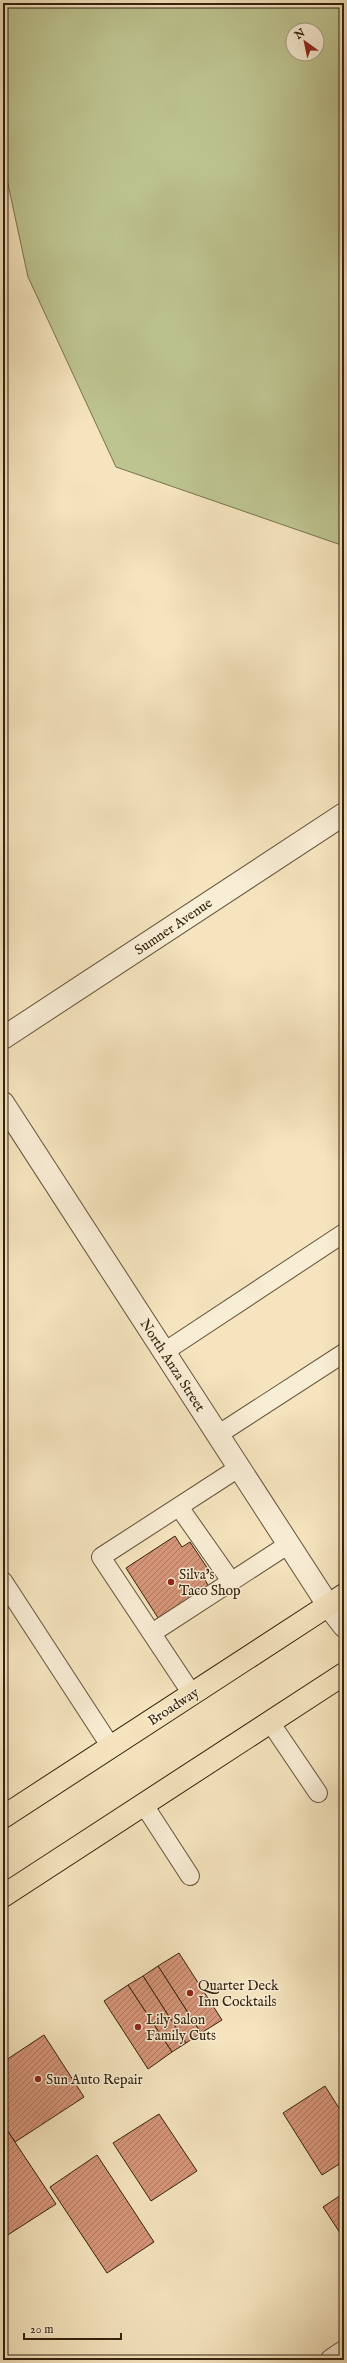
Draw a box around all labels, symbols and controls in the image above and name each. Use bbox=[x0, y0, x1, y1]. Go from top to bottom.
north arrow bbox=[285, 22, 325, 62]
text: N bbox=[291, 26, 308, 43]
street label: Sumner Avenue bbox=[131, 894, 216, 959]
street label: North Anza Street bbox=[135, 1316, 209, 1415]
place label: Silva's Taco Shop bbox=[179, 1566, 241, 1600]
marker: Silva's Taco Shop bbox=[166, 1577, 176, 1587]
street label: Broadway bbox=[145, 1684, 203, 1730]
place label: Quarter Deck Inn Cocktails bbox=[198, 1977, 279, 2011]
marker: Quarter Deck Inn Cocktails bbox=[185, 1988, 195, 1998]
place label: Lily Salon Family Cuts bbox=[146, 2011, 216, 2045]
marker: Lily Salon Family Cuts bbox=[133, 2022, 143, 2032]
place label: Sun Auto Repair bbox=[46, 2071, 143, 2089]
marker: Sun Auto Repair bbox=[33, 2074, 43, 2084]
scale bar bbox=[24, 2315, 121, 2341]
text: 20 m bbox=[30, 2322, 53, 2337]

